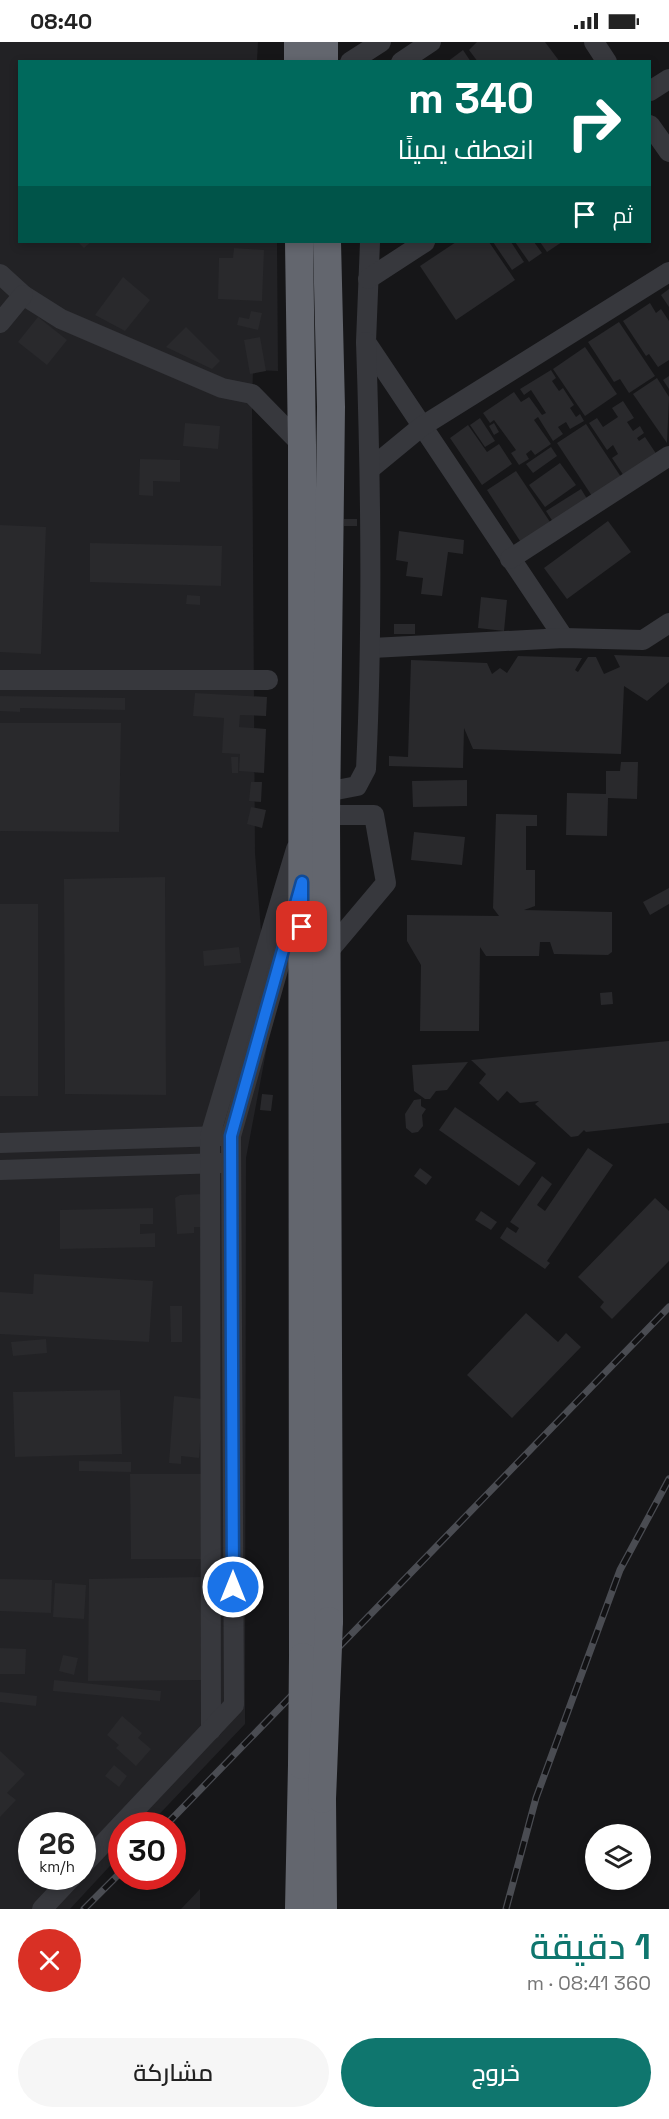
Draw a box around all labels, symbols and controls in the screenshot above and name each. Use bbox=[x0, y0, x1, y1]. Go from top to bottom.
text: 08:40 bbox=[30, 7, 92, 35]
text: 340 m bbox=[408, 72, 534, 125]
icon: right bbox=[555, 84, 633, 162]
text: انعطف يمينًا bbox=[397, 132, 534, 167]
icon: arrive bbox=[568, 198, 601, 231]
text: ثم bbox=[613, 201, 633, 229]
pin bbox=[276, 901, 327, 952]
icon: arrive bbox=[285, 910, 318, 943]
position arrow bbox=[201, 1555, 265, 1619]
speed limit sign: 30 bbox=[108, 1812, 186, 1890]
text: 26 bbox=[39, 1824, 75, 1863]
map controls bbox=[585, 1824, 651, 1890]
button: layers bbox=[585, 1824, 651, 1890]
text: km/h bbox=[39, 1857, 75, 1876]
text: 1 دقيقة bbox=[530, 1924, 651, 1970]
button: close bbox=[18, 1929, 81, 1992]
text: 360 m · 08:41 bbox=[527, 1970, 651, 1996]
button: مشاركة bbox=[18, 2038, 329, 2107]
button: خروج bbox=[341, 2038, 651, 2107]

